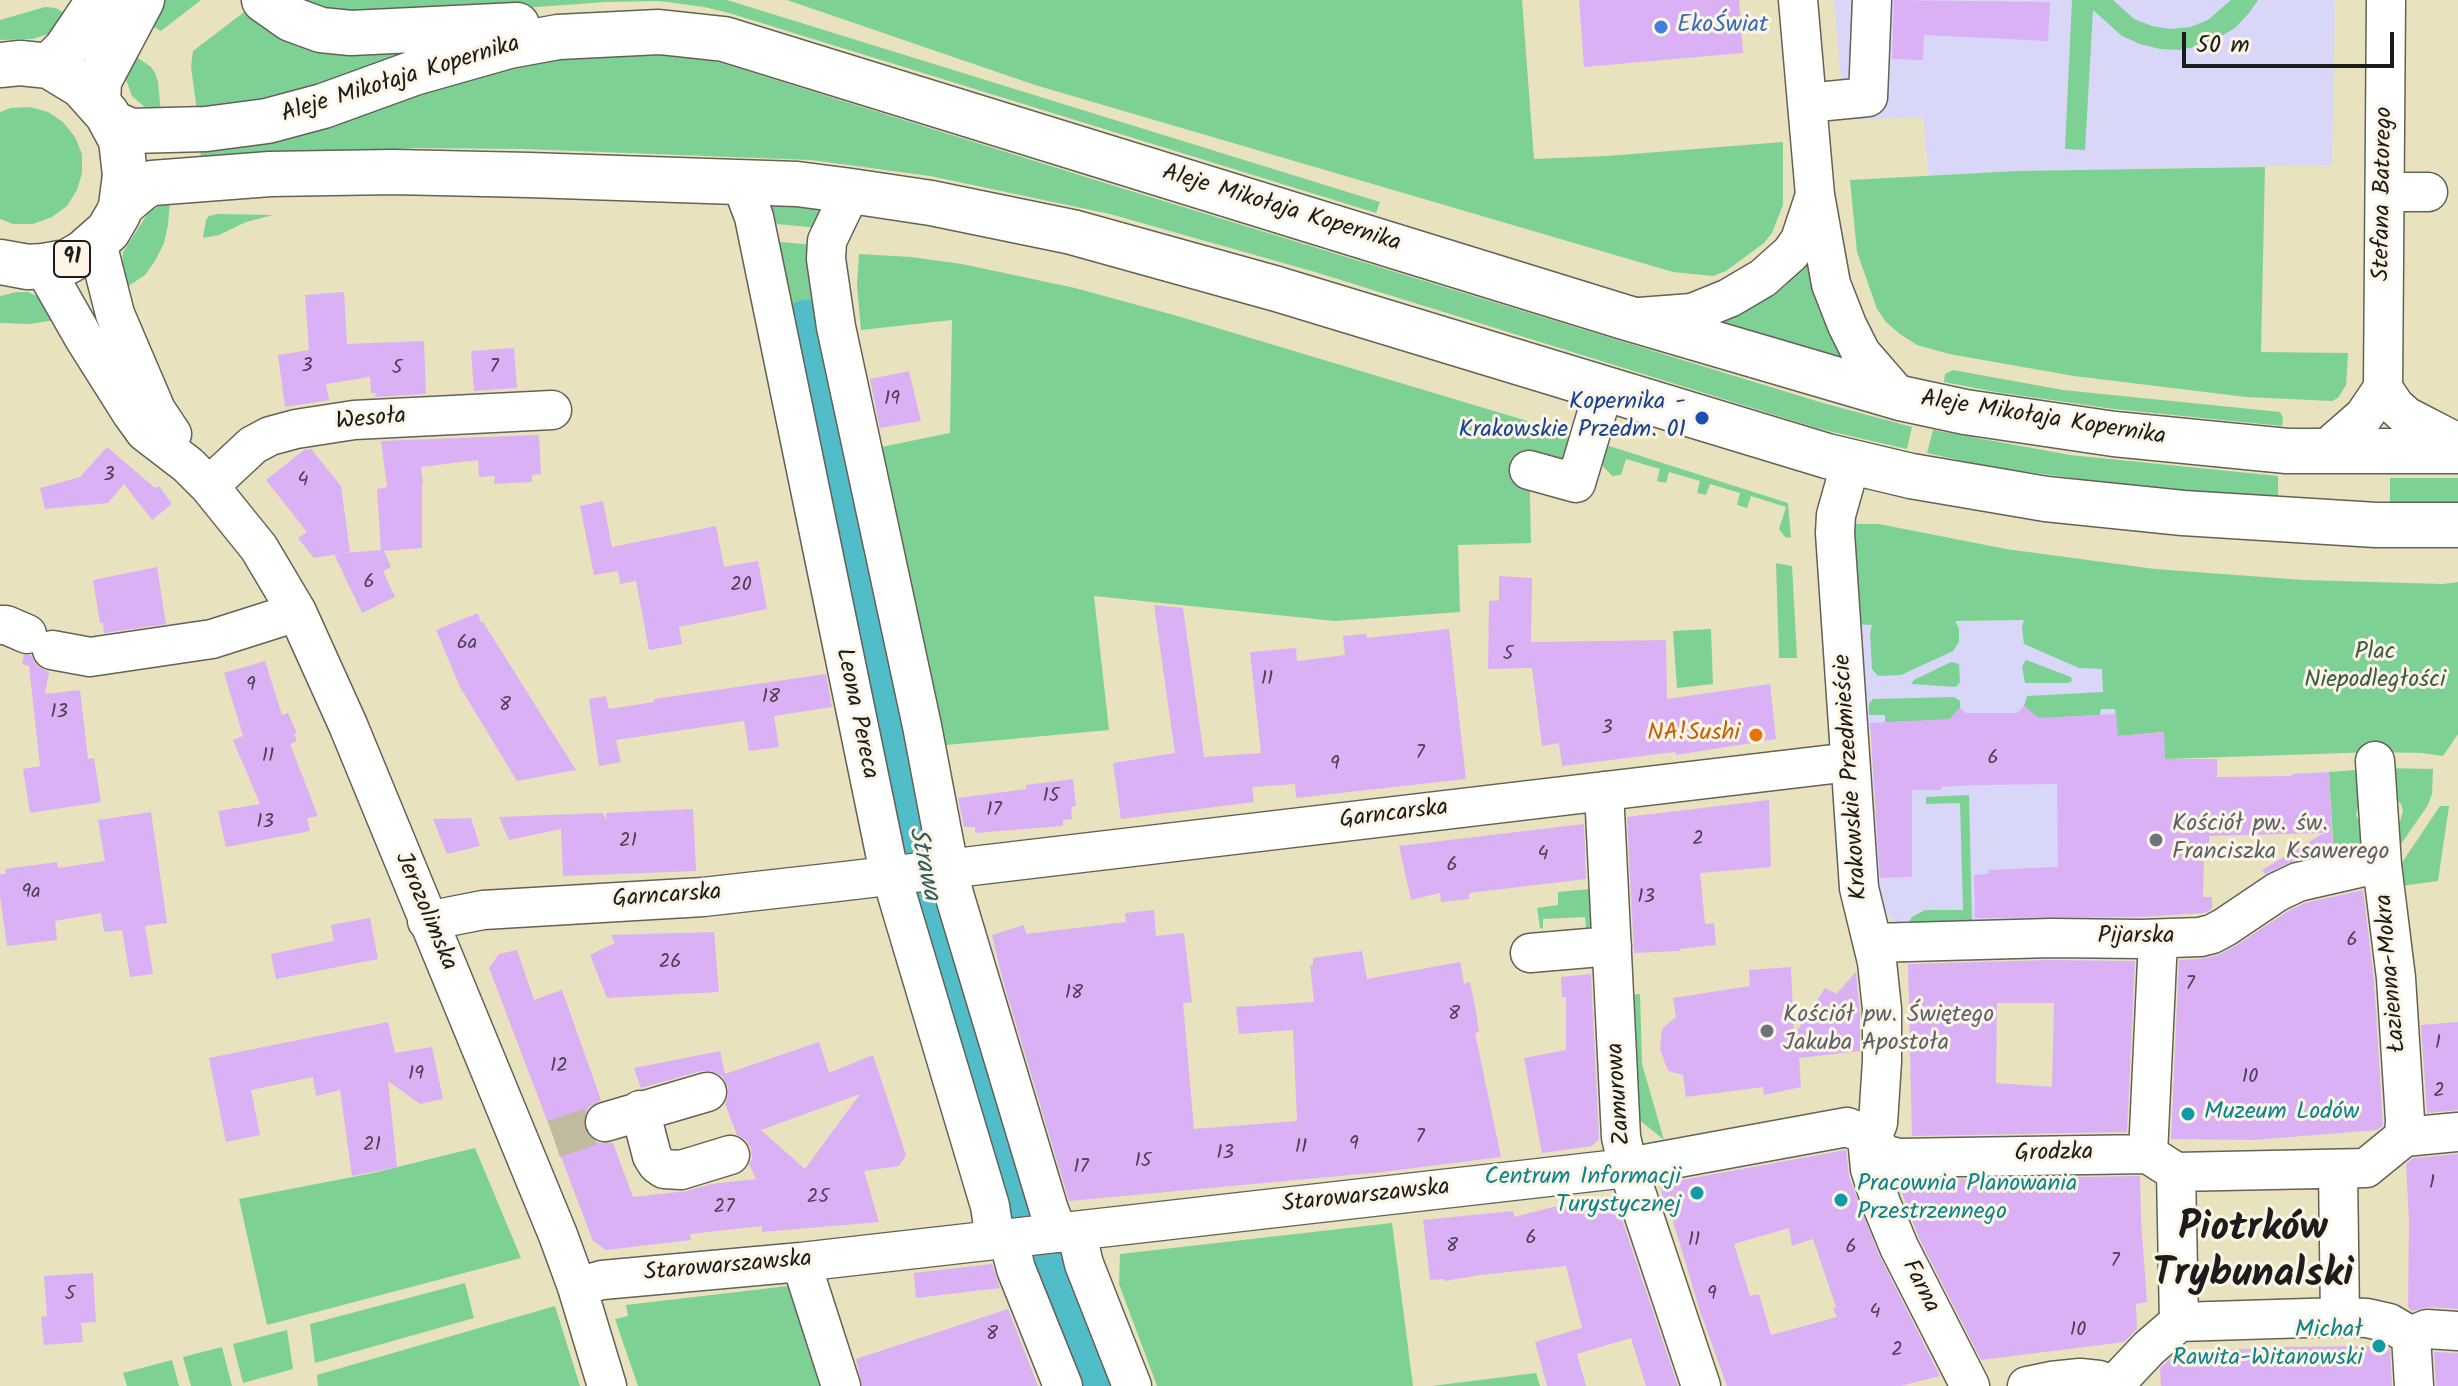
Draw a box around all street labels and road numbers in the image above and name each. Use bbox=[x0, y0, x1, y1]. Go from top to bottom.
street label: Aleje Mikołaja Kopernika bbox=[278, 31, 524, 131]
street label: Stefana Batorego bbox=[2369, 107, 2401, 281]
street label: Aleje Mikołaja Kopernika bbox=[1158, 160, 1404, 260]
road number: 91 bbox=[54, 241, 90, 277]
street label: Aleje Mikołaja Kopernika bbox=[1918, 386, 2168, 454]
street label: Wesoła bbox=[335, 404, 407, 438]
street label: Leona Pereca bbox=[827, 646, 883, 782]
street label: Krakowskie Przedmieście bbox=[1830, 653, 1876, 901]
street label: Garncarska bbox=[1338, 795, 1450, 837]
street label: Jerozolimska bbox=[386, 849, 462, 975]
street label: Garncarska bbox=[611, 880, 723, 916]
street label: Łazienna-Mokra bbox=[2372, 893, 2414, 1053]
street label: Pijarska bbox=[2098, 924, 2174, 952]
street label: Zamurowa bbox=[1603, 1042, 1639, 1146]
street label: Grodzka bbox=[2014, 1140, 2094, 1170]
street label: Starowarszawska bbox=[1281, 1175, 1451, 1221]
street label: Starowarszawska bbox=[643, 1246, 813, 1290]
street label: Farna bbox=[1894, 1256, 1944, 1318]

